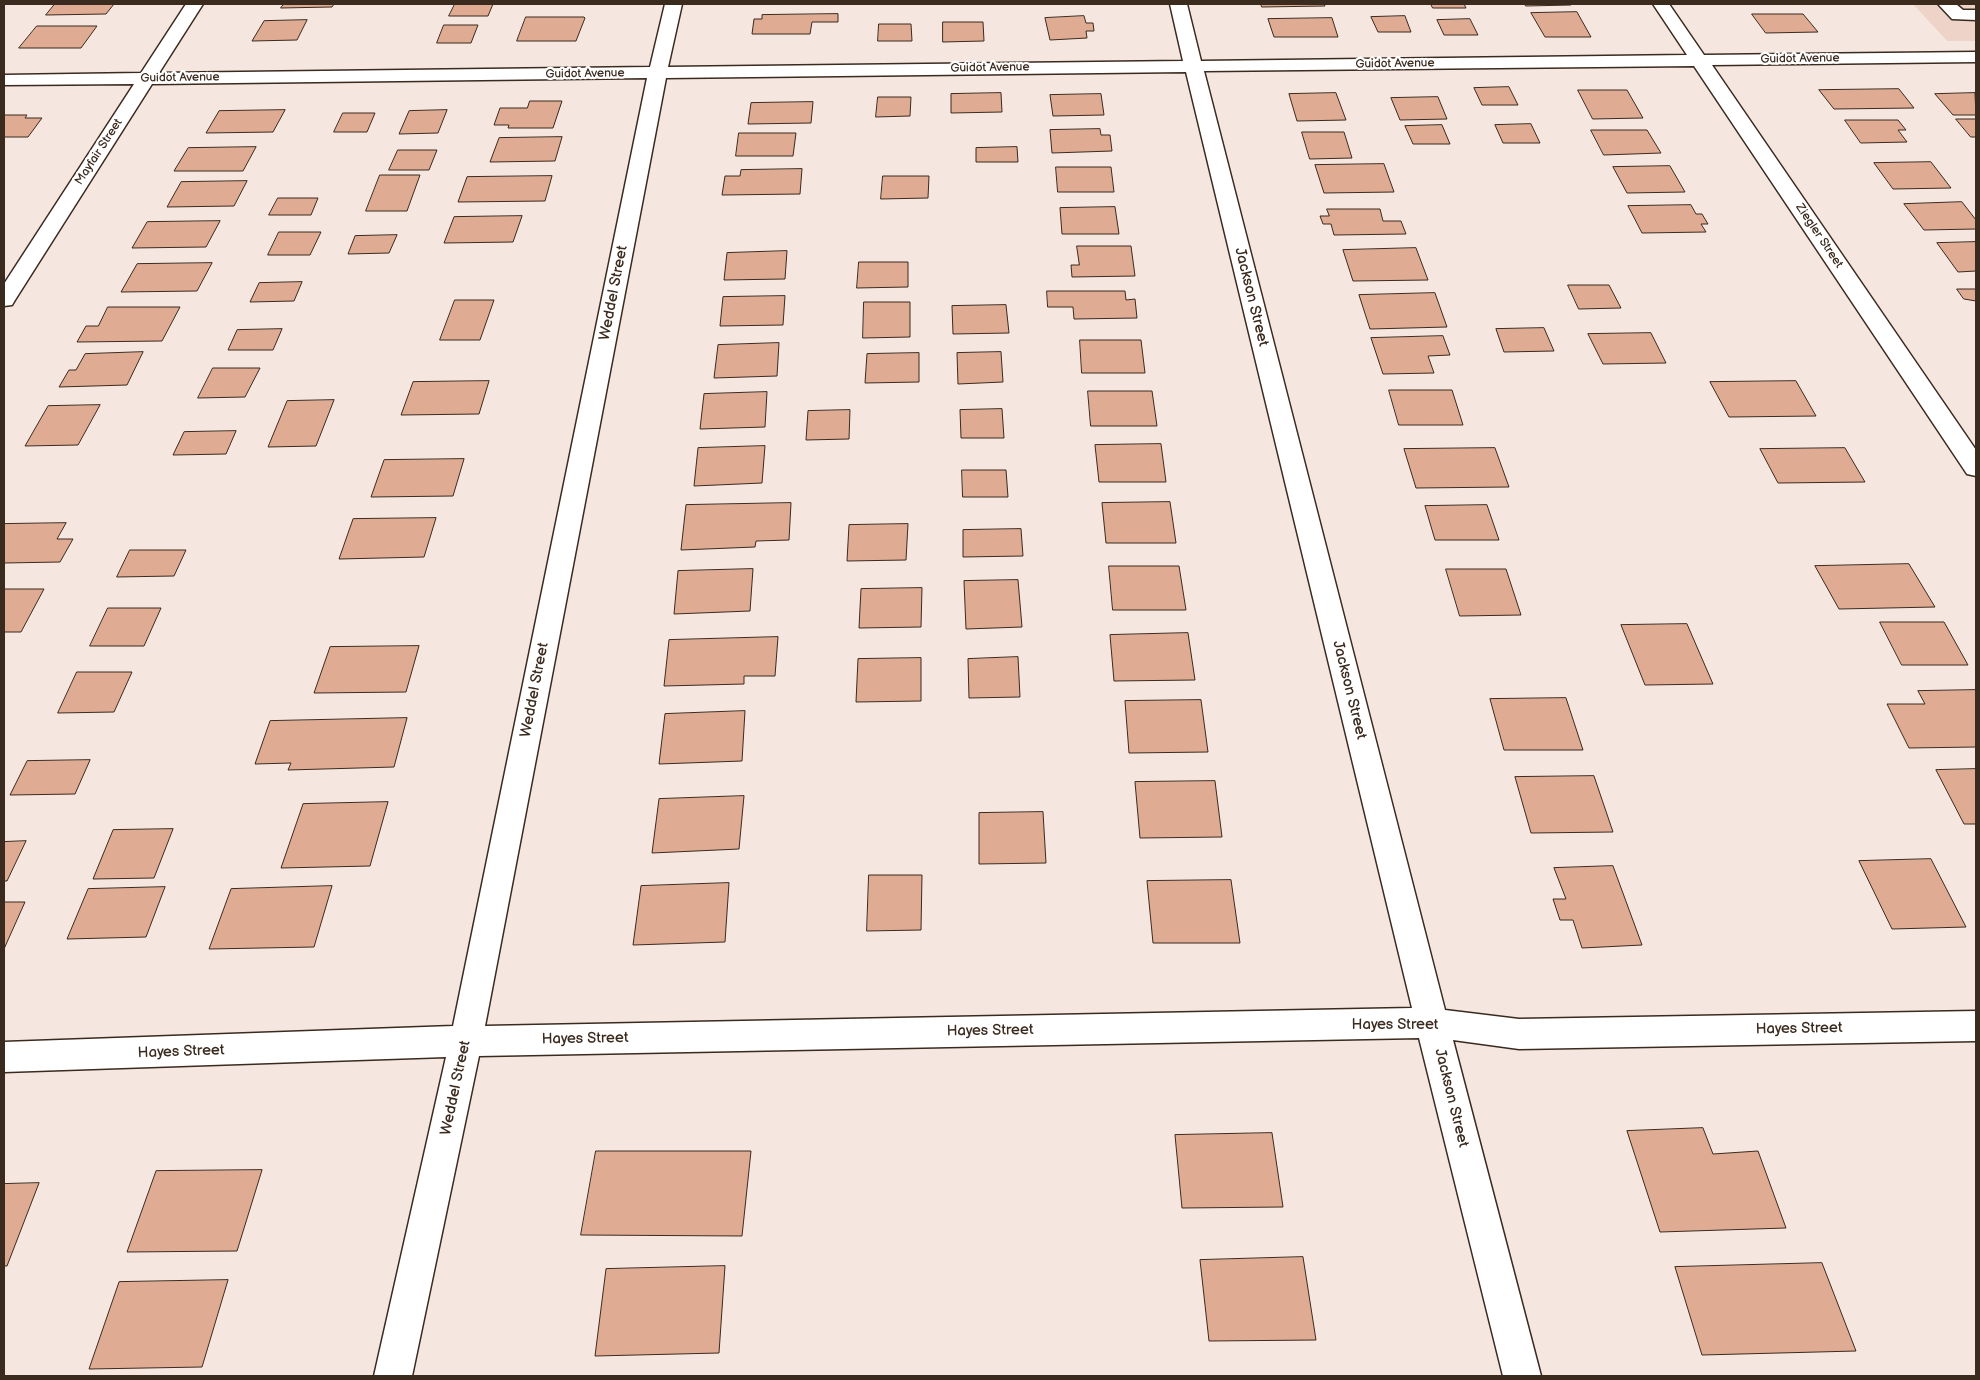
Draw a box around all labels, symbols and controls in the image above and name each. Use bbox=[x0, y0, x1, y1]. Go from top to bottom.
street label: Guidot Avenue bbox=[1760, 51, 1840, 67]
street label: Guidot Avenue bbox=[1355, 56, 1435, 72]
street label: Guidot Avenue bbox=[950, 60, 1030, 76]
street label: Guidot Avenue bbox=[545, 66, 625, 82]
street label: Guidot Avenue bbox=[140, 70, 220, 86]
street label: Mayfair Street bbox=[72, 116, 126, 188]
street label: Ziegler Street bbox=[1792, 201, 1846, 271]
street label: Weddel Street bbox=[596, 244, 632, 342]
street label: Jackson Street bbox=[1230, 246, 1272, 348]
street label: Jackson Street bbox=[1328, 639, 1370, 741]
street label: Weddel Street bbox=[517, 641, 553, 739]
street label: Hayes Street bbox=[1352, 1016, 1438, 1034]
street label: Hayes Street bbox=[1755, 1019, 1843, 1039]
street label: Hayes Street bbox=[946, 1021, 1034, 1041]
street label: Hayes Street bbox=[541, 1029, 629, 1049]
street label: Weddel Street bbox=[437, 1039, 475, 1137]
street label: Hayes Street bbox=[137, 1041, 225, 1063]
street label: Jackson Street bbox=[1430, 1047, 1472, 1149]

